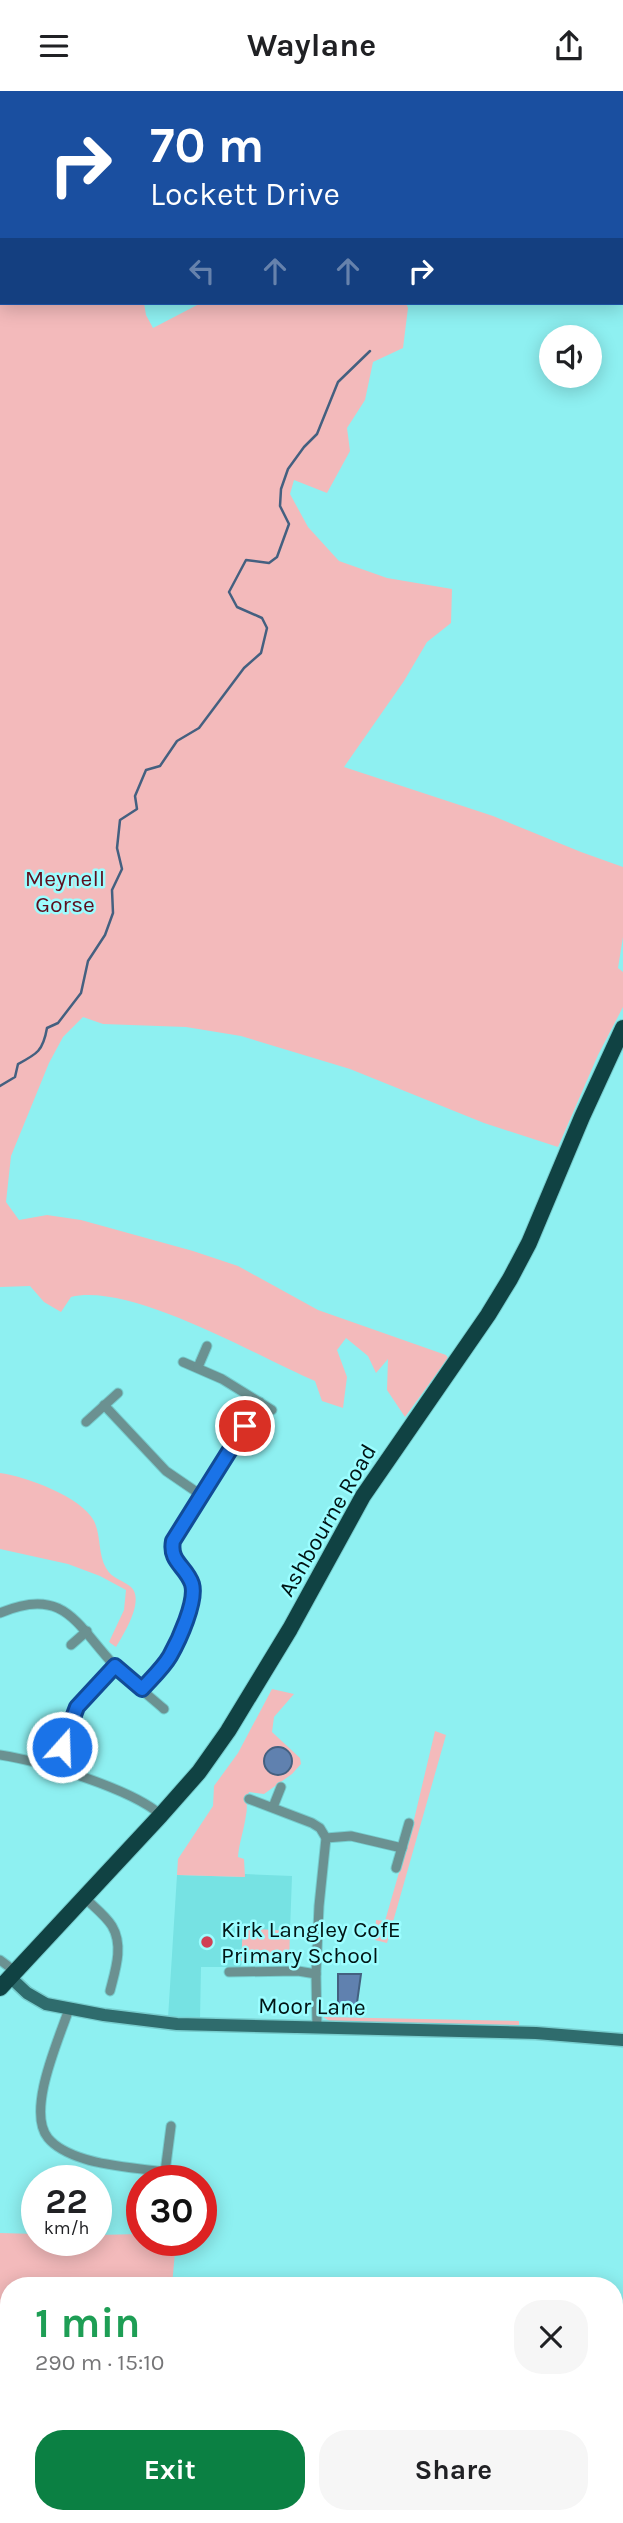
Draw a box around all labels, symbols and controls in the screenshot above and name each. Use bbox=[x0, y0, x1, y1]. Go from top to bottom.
icon: menu bbox=[35, 27, 73, 65]
text: Waylane bbox=[247, 27, 376, 64]
icon: share bbox=[550, 27, 588, 65]
text: 70 m bbox=[150, 117, 264, 174]
icon: right bbox=[35, 119, 126, 210]
text: Lockett Drive bbox=[150, 176, 340, 213]
icon: left bbox=[183, 252, 221, 290]
icon: ahead bbox=[256, 252, 294, 290]
icon: ahead bbox=[329, 252, 367, 290]
icon: right bbox=[402, 252, 440, 290]
map controls bbox=[539, 325, 602, 388]
button: sound bbox=[539, 325, 602, 388]
park label: Meynell Gorse bbox=[25, 865, 105, 918]
pin bbox=[215, 1396, 275, 1456]
icon: arrive bbox=[226, 1407, 264, 1445]
street label: Ashbourne Road bbox=[273, 1439, 382, 1601]
position arrow bbox=[25, 1710, 99, 1784]
place label: Kirk Langley CofE Primary School bbox=[221, 1916, 401, 1969]
marker: Kirk Langley CofE Primary School bbox=[199, 1934, 215, 1950]
street label: Moor Lane bbox=[258, 1992, 366, 2021]
speed limit sign: 30 bbox=[126, 2165, 217, 2256]
text: 22 bbox=[45, 2181, 88, 2222]
text: km/h bbox=[44, 2217, 89, 2239]
text: 1 min bbox=[35, 2298, 140, 2348]
button: close bbox=[514, 2300, 588, 2374]
text: 290 m · 15:10 bbox=[35, 2349, 164, 2376]
button: Exit bbox=[35, 2430, 305, 2510]
button: Share bbox=[319, 2430, 588, 2510]

